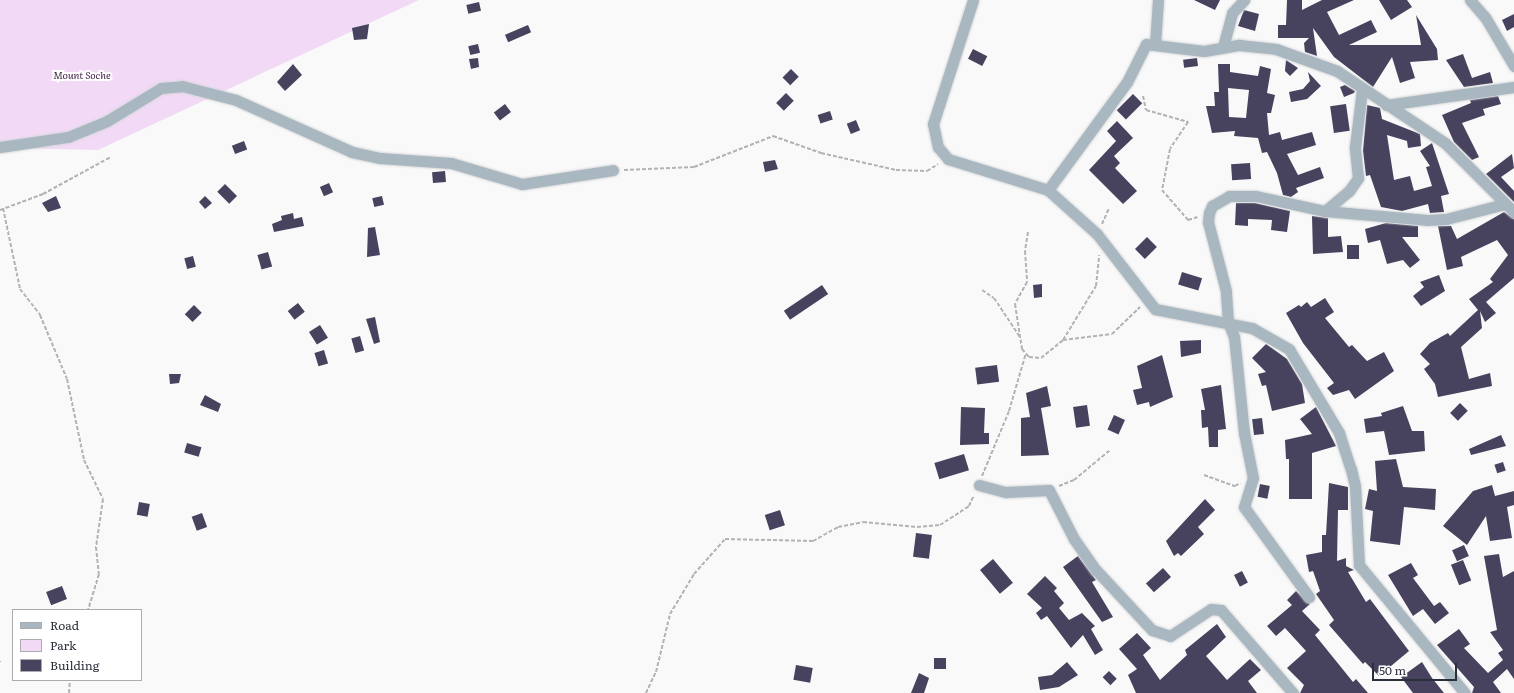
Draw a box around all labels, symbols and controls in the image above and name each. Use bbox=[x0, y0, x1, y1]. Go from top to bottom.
park label: Mount Soche bbox=[53, 69, 111, 81]
legend bbox=[12, 609, 142, 681]
text: Road bbox=[50, 616, 79, 634]
text: Park bbox=[50, 636, 76, 654]
scale bar bbox=[1374, 655, 1459, 681]
text: Building bbox=[50, 656, 99, 674]
text: 50 m bbox=[1379, 661, 1406, 679]

